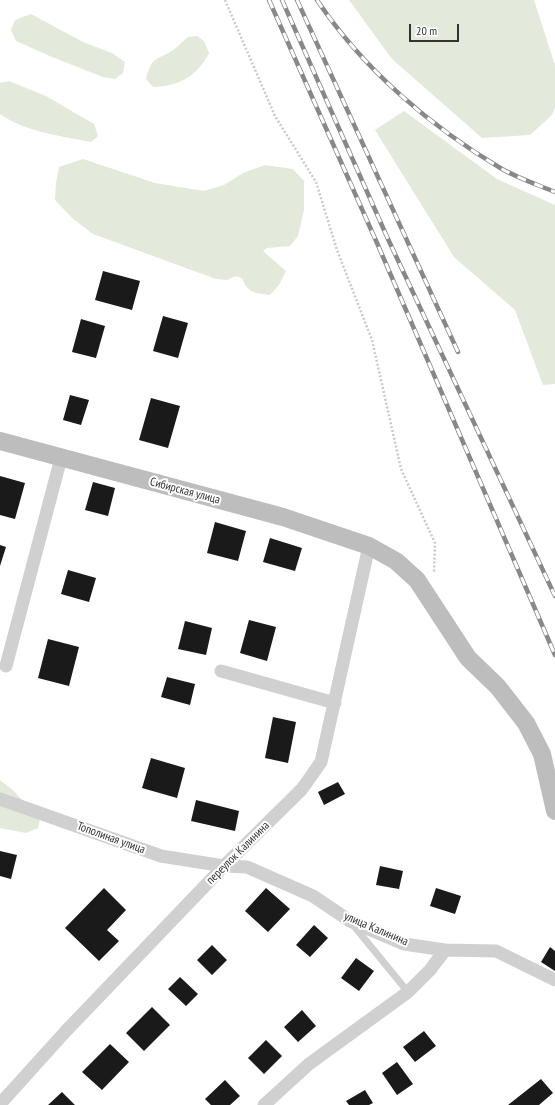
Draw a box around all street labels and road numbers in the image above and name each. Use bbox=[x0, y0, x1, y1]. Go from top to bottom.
street label: Сибирская улица bbox=[148, 475, 222, 507]
street label: Тополиная улица bbox=[75, 819, 147, 857]
street label: переулок Калинина bbox=[204, 819, 272, 887]
street label: улица Калинина bbox=[342, 909, 410, 949]

